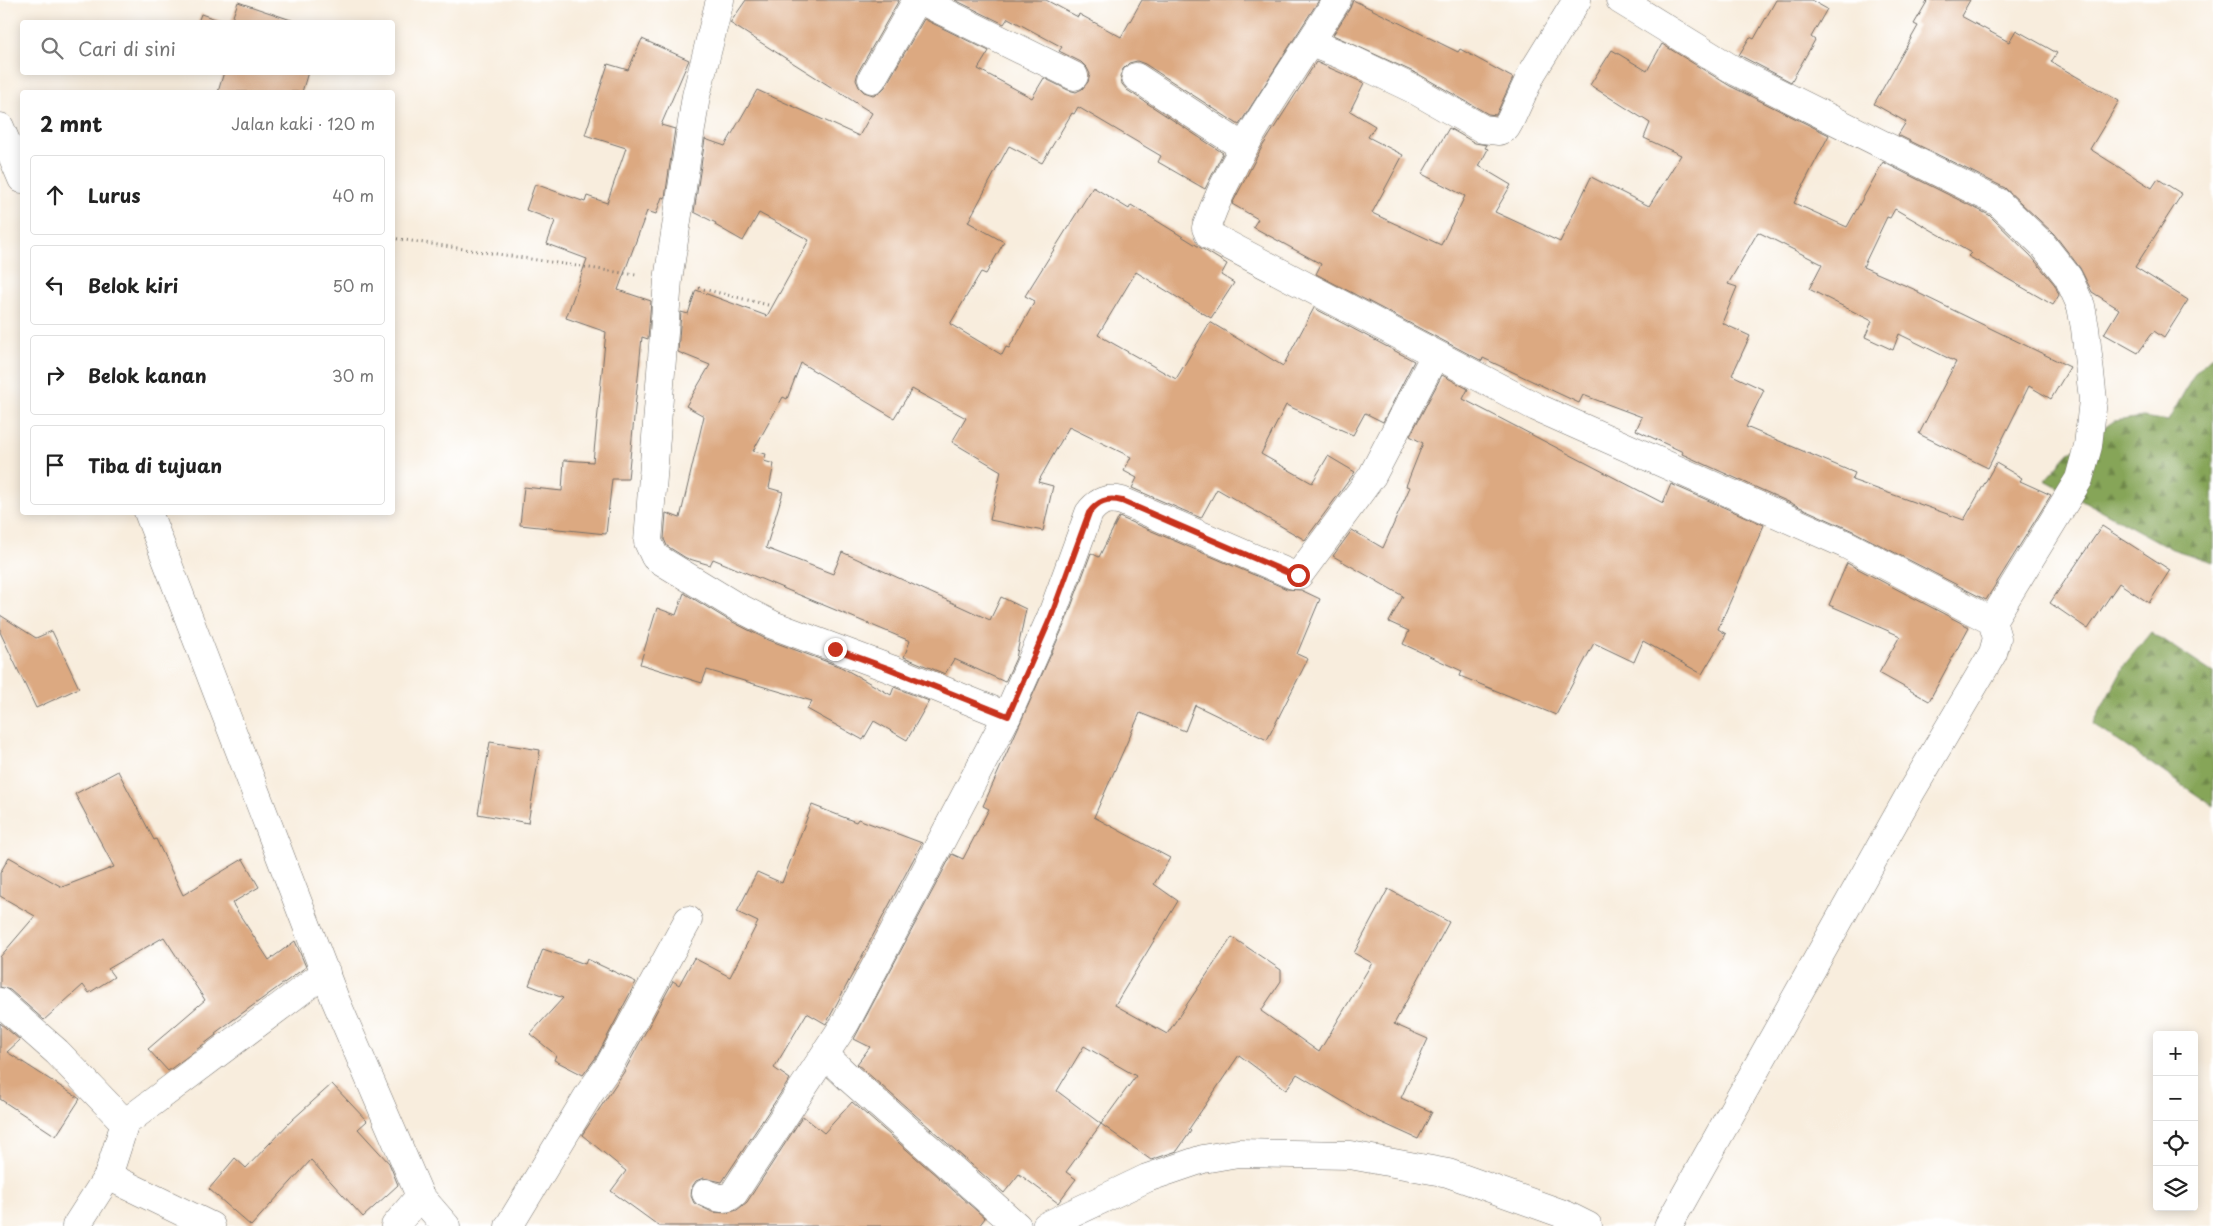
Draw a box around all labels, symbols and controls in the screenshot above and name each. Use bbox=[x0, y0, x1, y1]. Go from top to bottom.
search box bbox=[20, 20, 395, 75]
icon: search bbox=[38, 34, 66, 62]
text: Cari di sini bbox=[78, 34, 176, 62]
text: 2 mnt bbox=[40, 107, 102, 139]
text: Jalan kaki · 120 m bbox=[231, 111, 375, 135]
icon: ahead bbox=[41, 181, 69, 209]
text: Lurus bbox=[88, 181, 141, 209]
text: 40 m bbox=[332, 183, 374, 207]
icon: left bbox=[41, 271, 69, 299]
text: Belok kiri bbox=[88, 271, 178, 299]
text: 50 m bbox=[333, 273, 374, 297]
icon: right bbox=[41, 361, 69, 389]
text: Belok kanan bbox=[88, 361, 207, 389]
text: 30 m bbox=[332, 363, 374, 387]
icon: arrive bbox=[41, 451, 69, 479]
text: Tiba di tujuan bbox=[88, 451, 222, 479]
route start bbox=[1287, 564, 1310, 587]
route end bbox=[824, 638, 847, 661]
map controls bbox=[2153, 1031, 2198, 1211]
button: + bbox=[2153, 1031, 2198, 1076]
button: − bbox=[2153, 1076, 2198, 1121]
button: locate bbox=[2153, 1121, 2198, 1166]
button: layers bbox=[2153, 1166, 2198, 1211]

